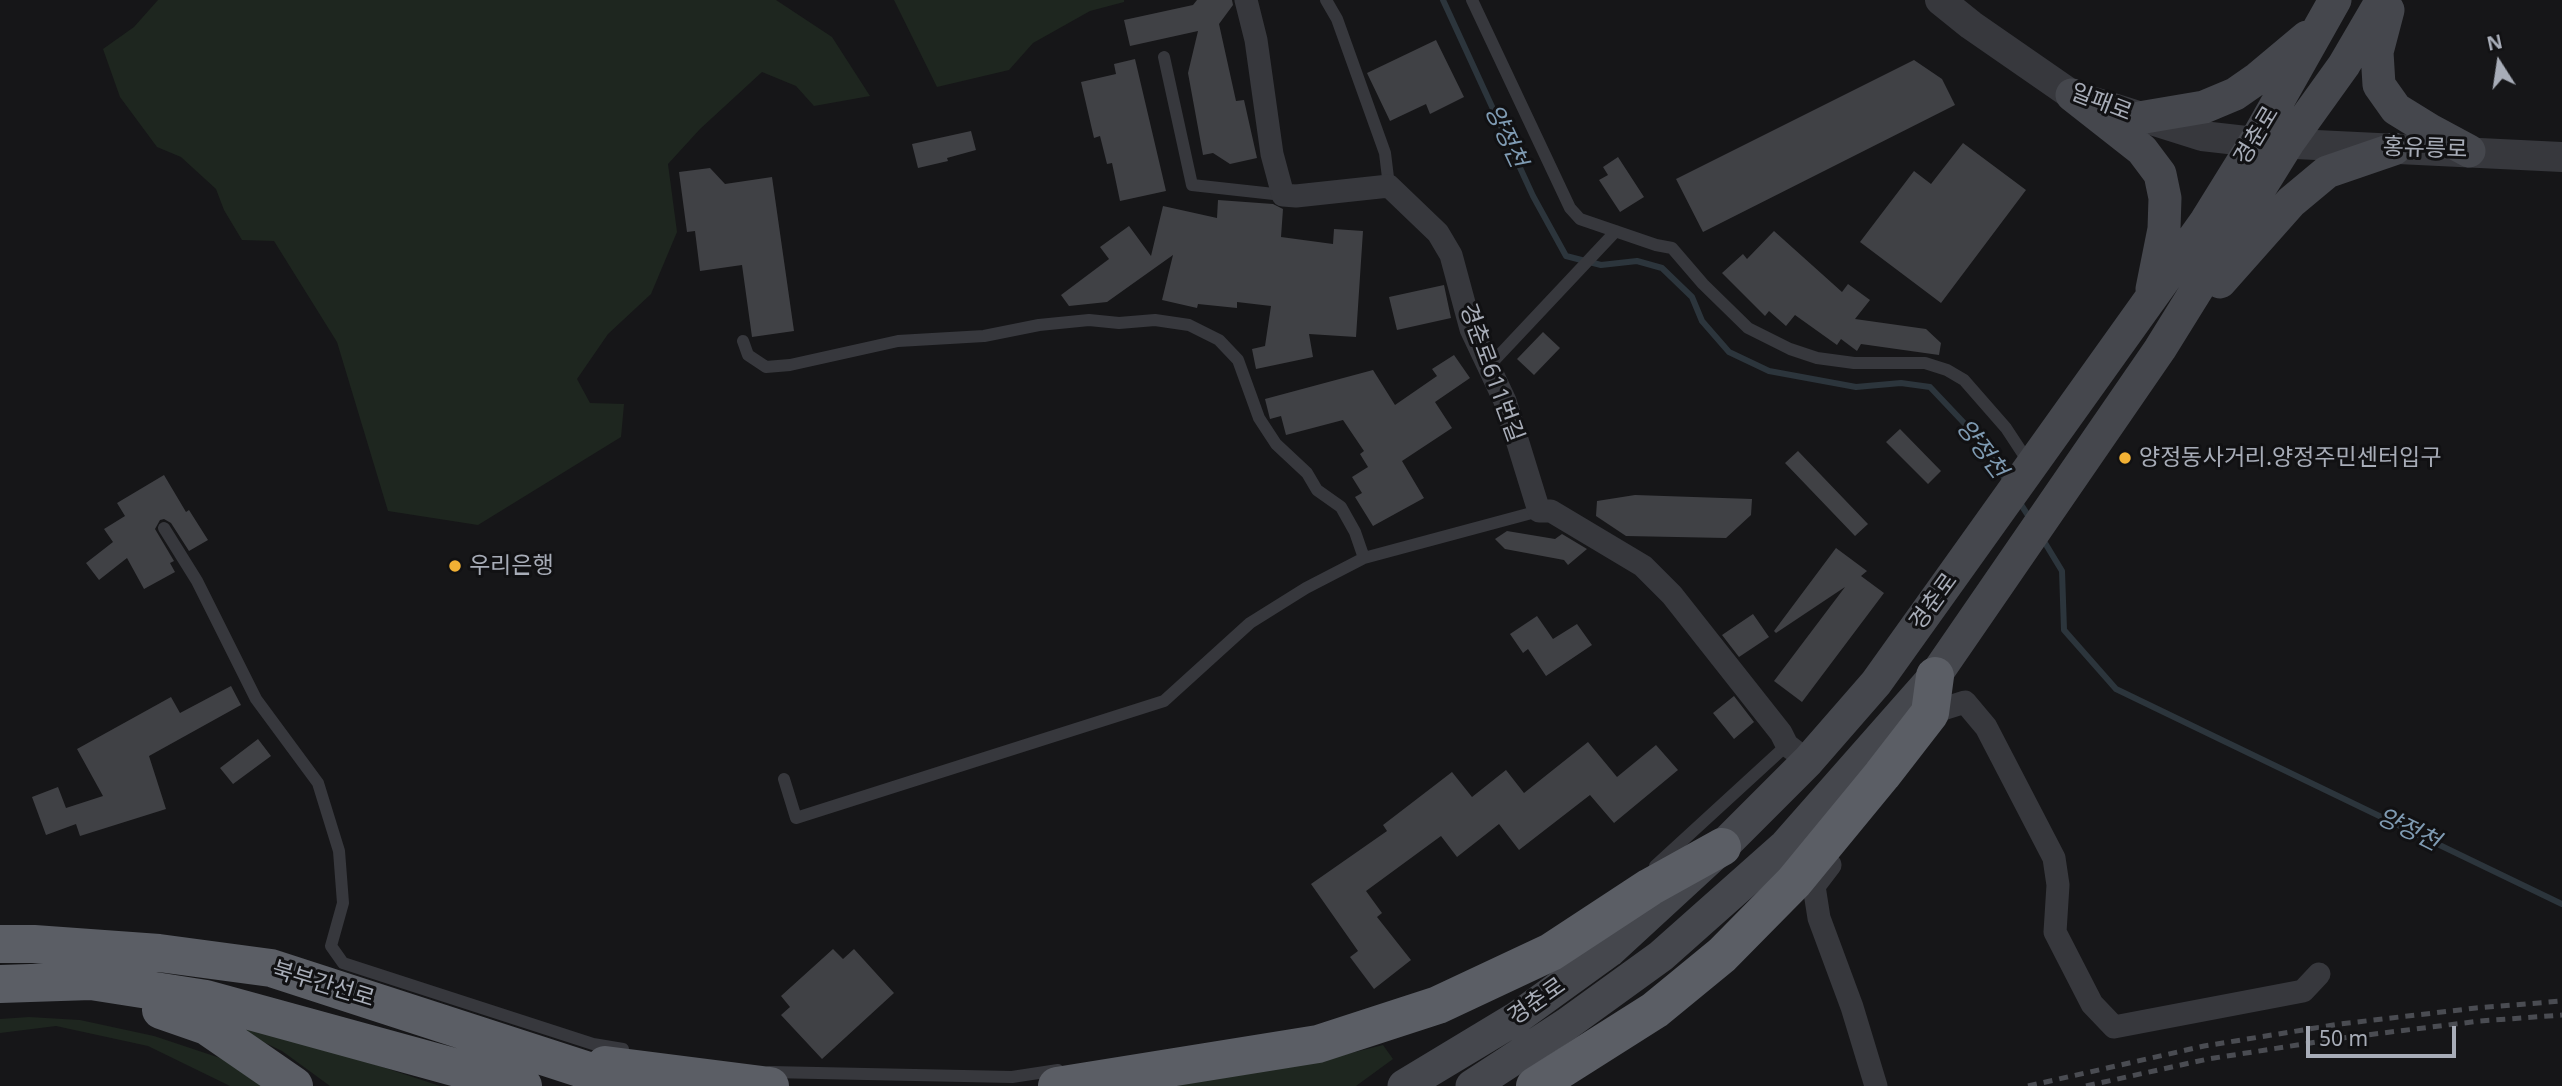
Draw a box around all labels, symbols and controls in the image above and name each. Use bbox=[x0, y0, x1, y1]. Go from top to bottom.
north arrow bbox=[2464, 28, 2534, 98]
text: N bbox=[2484, 28, 2505, 57]
street label: 일패로 bbox=[2066, 79, 2136, 127]
water label: 양정천 bbox=[1478, 100, 1532, 172]
street label: 경춘로 bbox=[2229, 102, 2285, 170]
street label: 홍유릉로 bbox=[2382, 134, 2468, 164]
street label: 경춘로611번길 bbox=[1453, 300, 1529, 446]
water label: 양정천 bbox=[1950, 414, 2012, 484]
place label: 양정동사거리.양정주민센터입구 bbox=[2139, 444, 2441, 472]
marker: 양정동사거리.양정주민센터입구 bbox=[2117, 450, 2133, 466]
place label: 우리은행 bbox=[469, 552, 554, 580]
marker: 우리은행 bbox=[447, 558, 463, 574]
street label: 경춘로 bbox=[1904, 568, 1964, 636]
water label: 양정천 bbox=[2372, 803, 2444, 857]
street label: 북부간선로 bbox=[268, 956, 378, 1014]
street label: 경춘로 bbox=[1503, 972, 1571, 1032]
scale bar bbox=[2310, 1012, 2460, 1056]
text: 50 m bbox=[2319, 1024, 2368, 1052]

